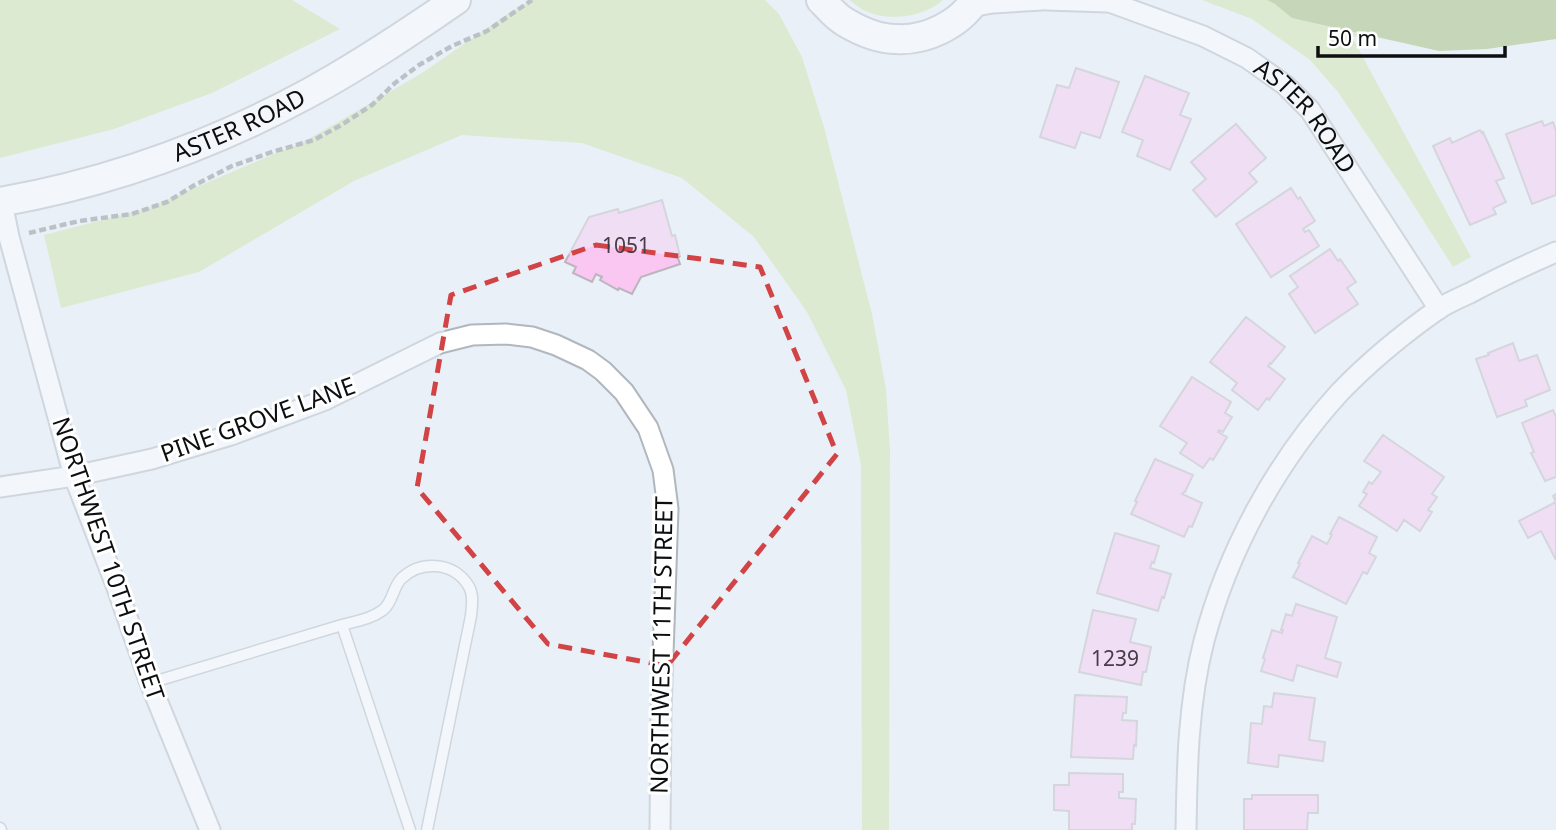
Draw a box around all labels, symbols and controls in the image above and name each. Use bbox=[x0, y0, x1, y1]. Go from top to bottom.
scale bar bbox=[1318, 14, 1505, 58]
text: 50 m bbox=[1328, 24, 1377, 52]
street label: ASTER ROAD bbox=[1248, 50, 1365, 179]
street label: ASTER ROAD bbox=[168, 80, 311, 168]
house number: 1051 bbox=[602, 231, 650, 259]
street label: PINE GROVE LANE bbox=[156, 368, 359, 469]
street label: NORTHWEST 10TH STREET bbox=[45, 412, 174, 705]
street label: NORTHWEST 11TH STREET bbox=[641, 495, 680, 794]
house number: 1239 bbox=[1091, 644, 1139, 672]

